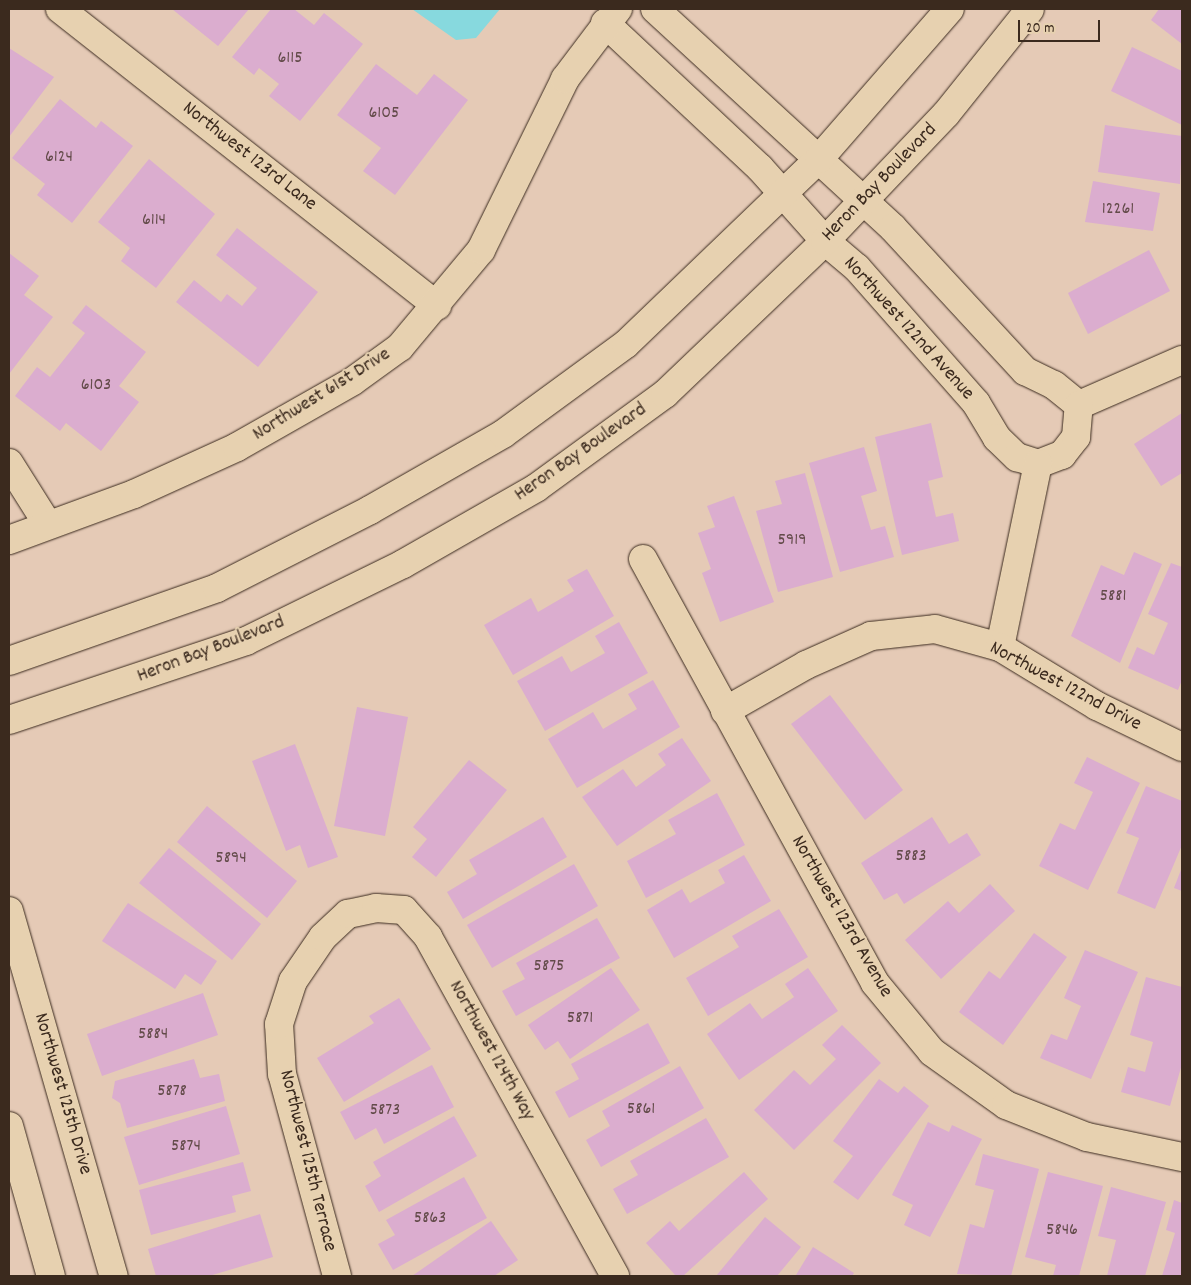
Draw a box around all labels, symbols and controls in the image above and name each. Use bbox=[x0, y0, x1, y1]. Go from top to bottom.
scale bar bbox=[1021, 10, 1104, 42]
text: 20 m bbox=[1026, 18, 1054, 40]
house number: 6115 bbox=[277, 48, 303, 70]
street label: Northwest 123rd Lane bbox=[177, 97, 321, 217]
house number: 6105 bbox=[369, 103, 399, 125]
street label: Heron Bay Boulevard bbox=[817, 119, 943, 247]
house number: 6124 bbox=[45, 147, 73, 169]
house number: 12261 bbox=[1102, 199, 1134, 221]
house number: 6114 bbox=[142, 210, 166, 232]
street label: Northwest 122nd Avenue bbox=[837, 252, 979, 406]
street label: Northwest 61st Drive bbox=[249, 343, 395, 447]
house number: 6103 bbox=[81, 375, 111, 397]
street label: Heron Bay Boulevard bbox=[510, 398, 652, 508]
house number: 5919 bbox=[778, 530, 806, 552]
house number: 5881 bbox=[1100, 586, 1126, 608]
street label: Heron Bay Boulevard bbox=[134, 611, 288, 689]
street label: Northwest 122nd Drive bbox=[985, 637, 1145, 737]
street label: Northwest 123rd Avenue bbox=[785, 832, 897, 1002]
house number: 5883 bbox=[896, 846, 926, 868]
house number: 5894 bbox=[215, 848, 247, 870]
house number: 5875 bbox=[534, 956, 564, 978]
street label: Northwest 124th Way bbox=[443, 977, 539, 1125]
house number: 5871 bbox=[567, 1008, 593, 1030]
street label: Northwest 125th Drive bbox=[27, 1011, 97, 1177]
house number: 5884 bbox=[138, 1024, 168, 1046]
street label: Northwest 125th Terrace bbox=[273, 1068, 341, 1254]
house number: 5878 bbox=[157, 1081, 187, 1103]
house number: 5861 bbox=[627, 1099, 655, 1121]
house number: 5873 bbox=[370, 1100, 400, 1122]
house number: 5874 bbox=[171, 1136, 201, 1158]
house number: 5863 bbox=[414, 1208, 446, 1230]
house number: 5846 bbox=[1046, 1220, 1078, 1242]

